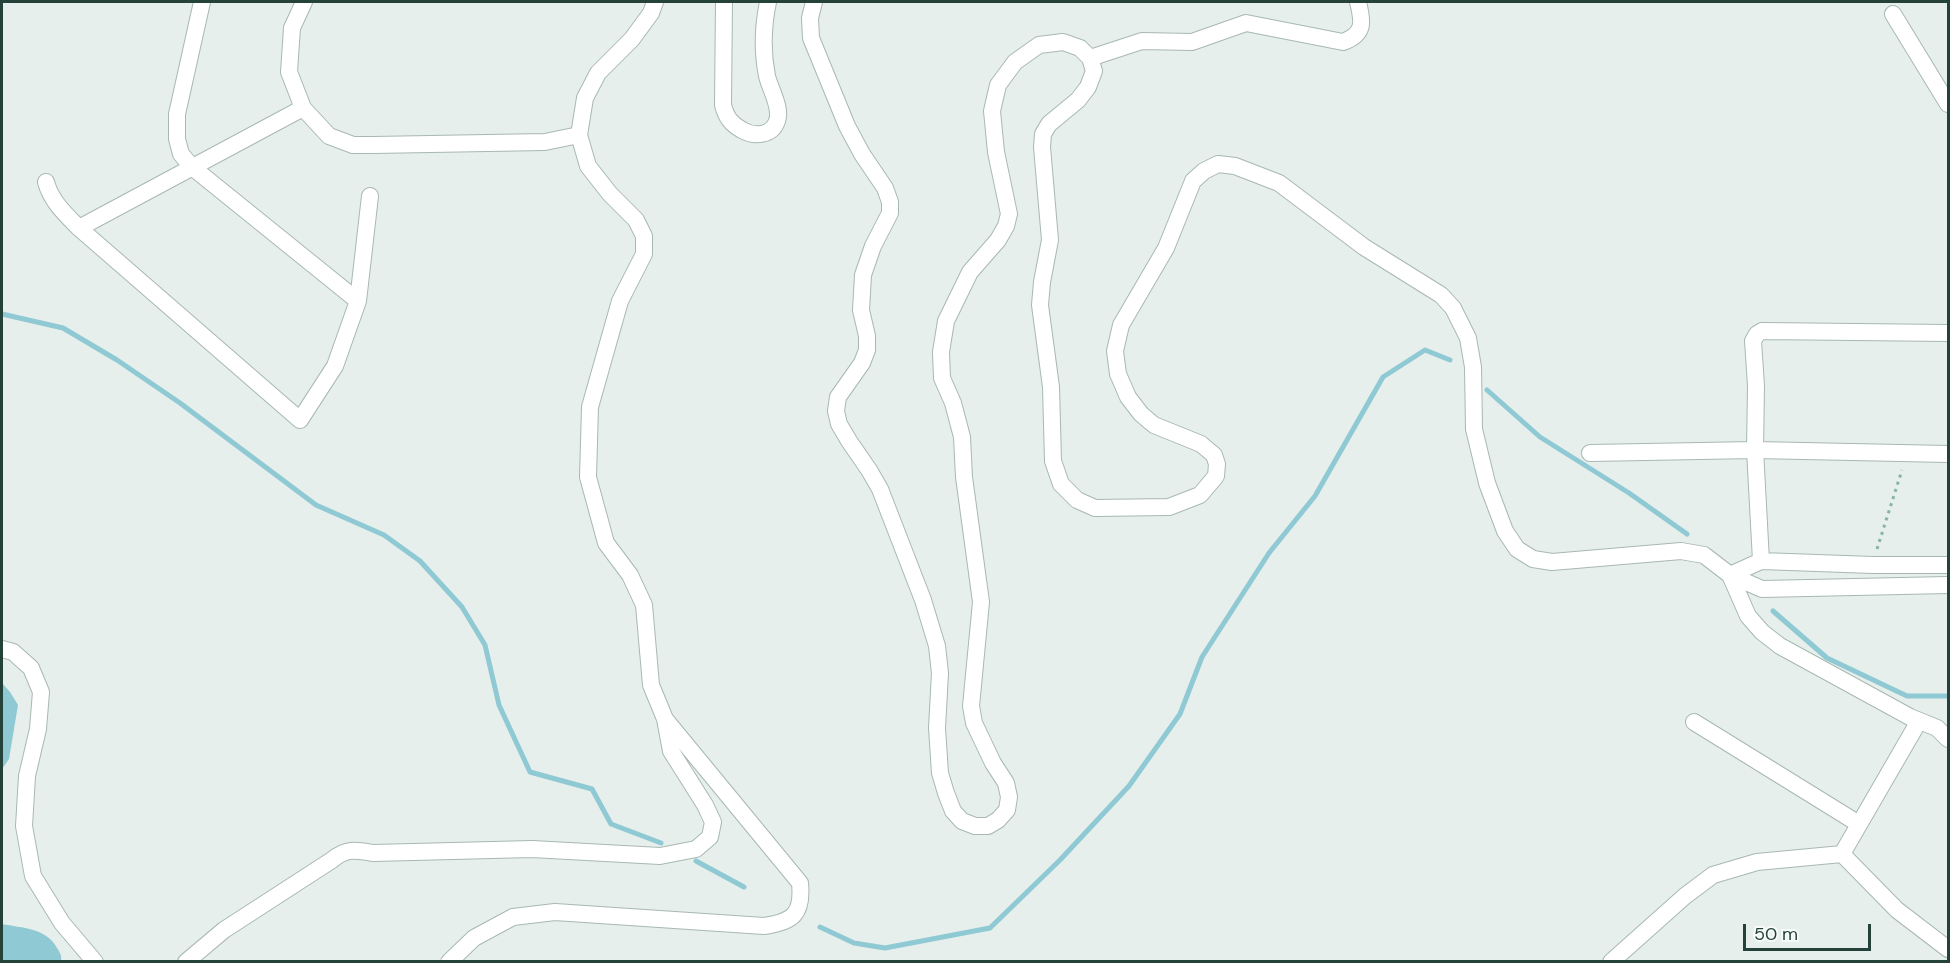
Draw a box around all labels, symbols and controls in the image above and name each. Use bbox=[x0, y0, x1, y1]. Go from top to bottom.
scale bar bbox=[1746, 912, 1874, 950]
text: 50 m bbox=[1754, 922, 1798, 946]

